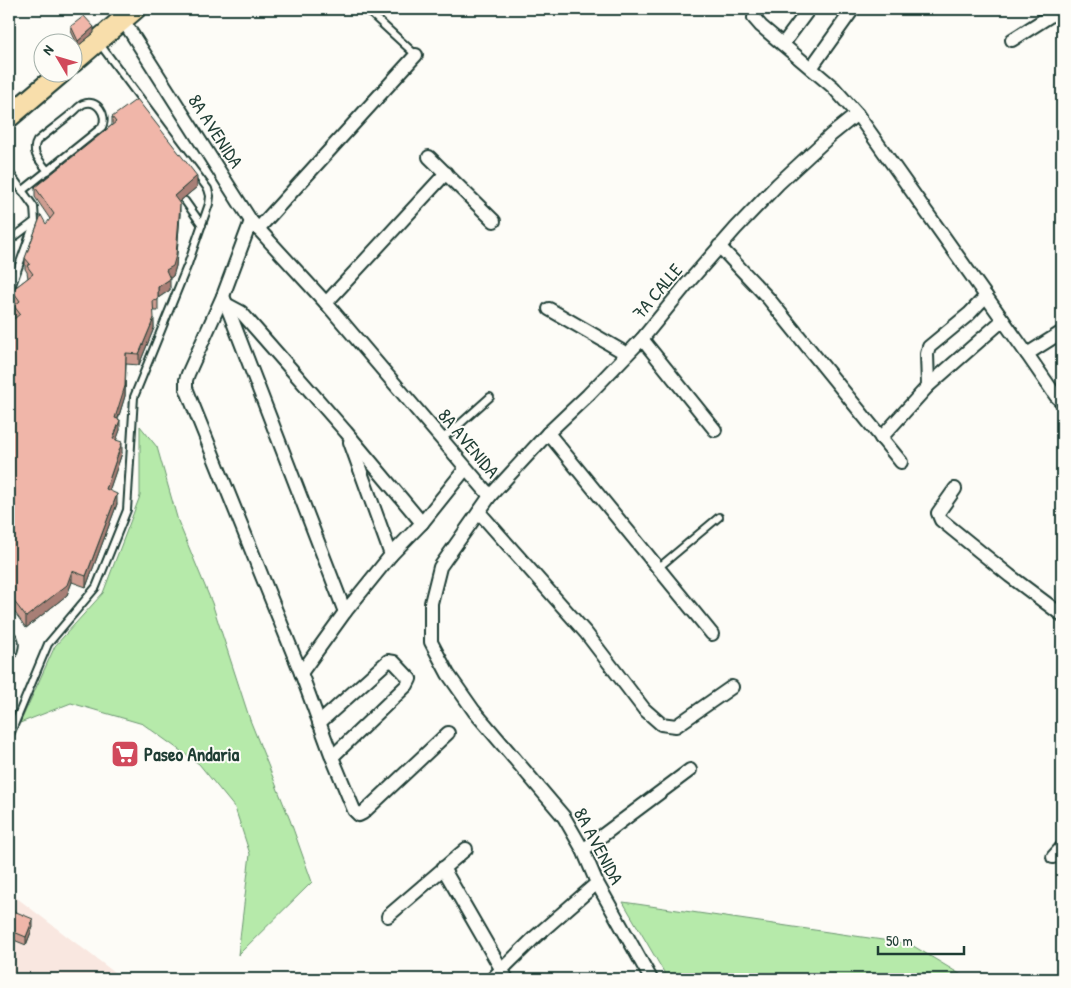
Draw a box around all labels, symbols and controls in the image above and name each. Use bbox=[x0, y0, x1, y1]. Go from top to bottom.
north arrow bbox=[32, 32, 82, 82]
text: N bbox=[38, 40, 57, 58]
street label: 8A AVENIDA bbox=[182, 89, 250, 173]
street label: 7A CALLE bbox=[626, 257, 688, 324]
street label: 8A AVENIDA bbox=[432, 403, 506, 483]
supermarket icon: Paseo Andaria bbox=[110, 739, 140, 769]
place label: Paseo Andaria bbox=[144, 741, 240, 767]
street label: 8A AVENIDA bbox=[568, 803, 630, 889]
scale bar bbox=[878, 923, 965, 955]
text: 50 m bbox=[886, 930, 913, 951]

